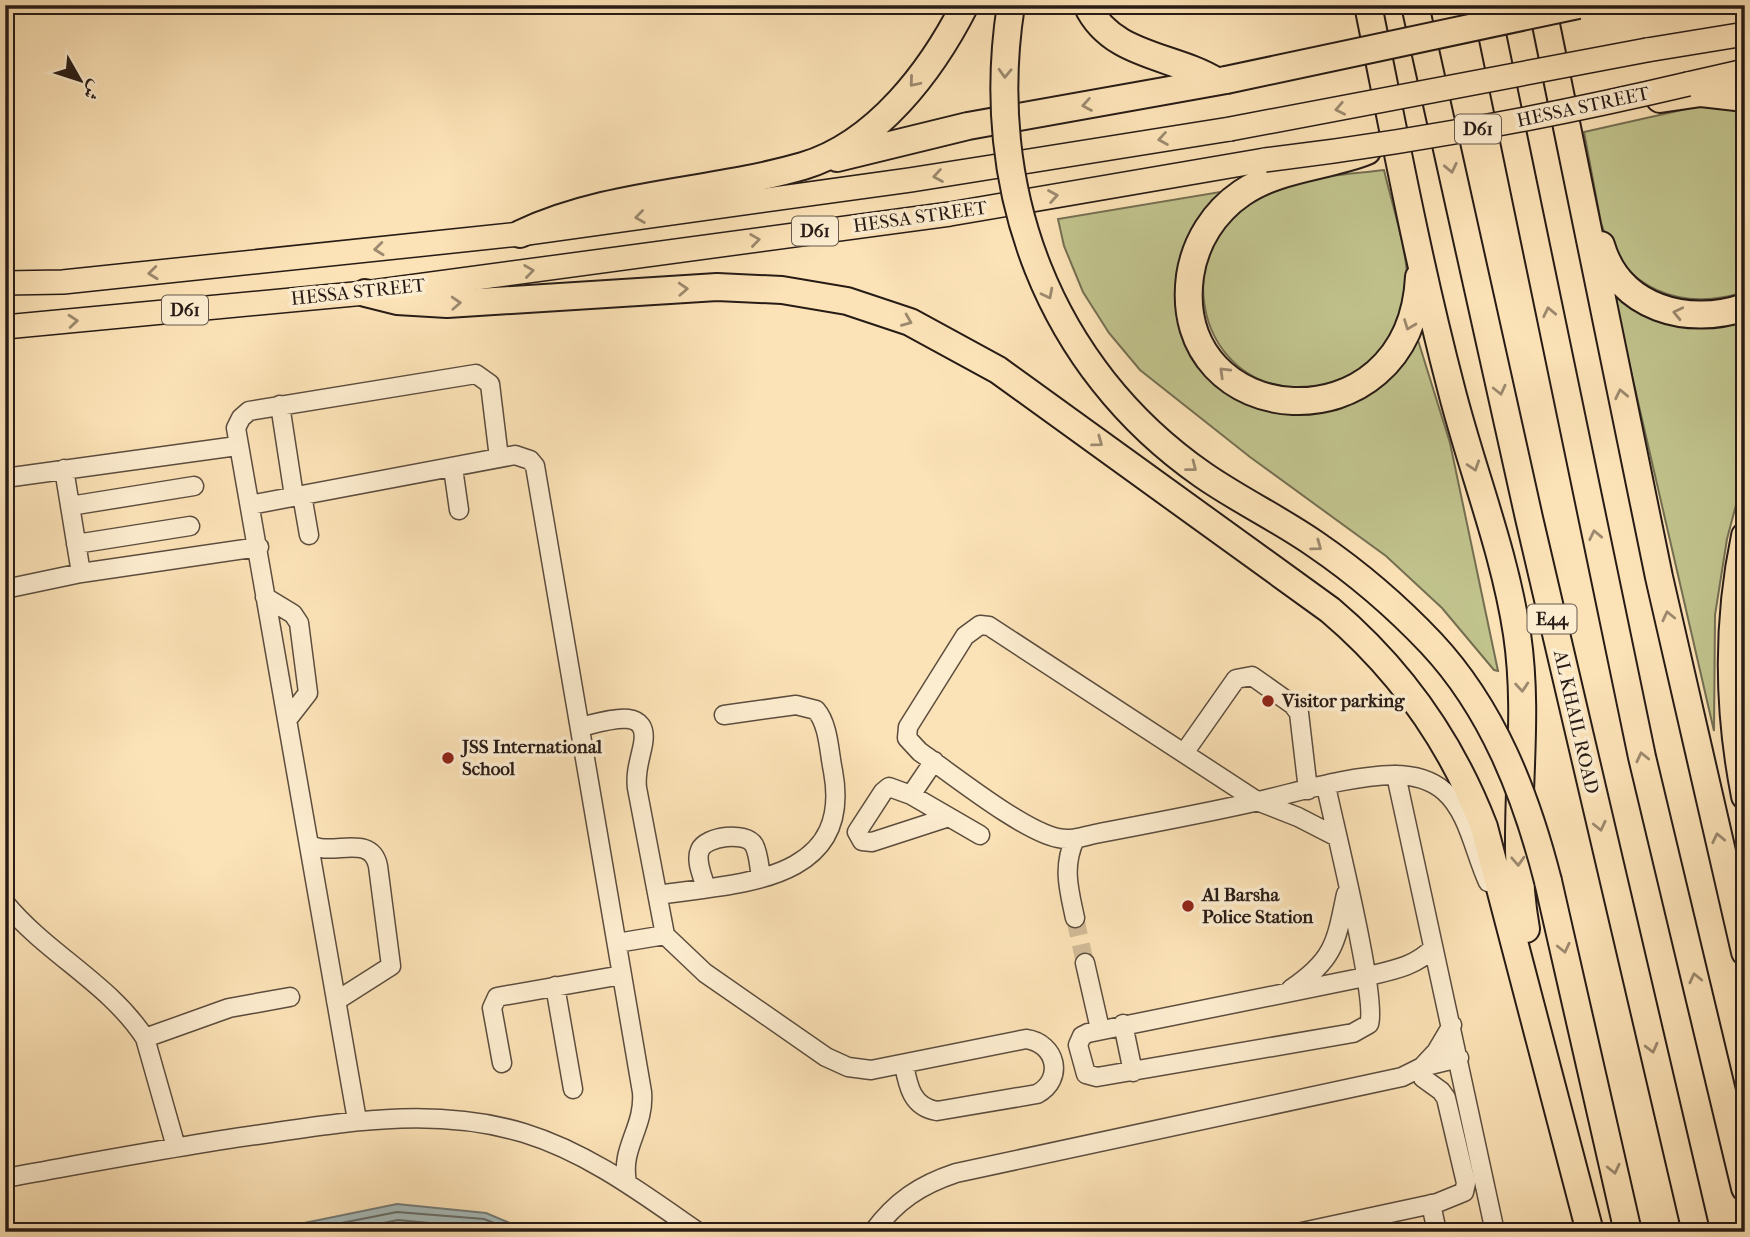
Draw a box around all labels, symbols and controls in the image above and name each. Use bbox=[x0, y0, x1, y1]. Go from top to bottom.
north arrow bbox=[46, 46, 116, 116]
one-way arrow bbox=[997, 68, 1012, 79]
one-way arrow bbox=[910, 74, 922, 87]
text: ش bbox=[78, 76, 107, 104]
street label: HESSA STREET bbox=[1515, 82, 1652, 132]
one-way arrow bbox=[1081, 97, 1093, 112]
one-way arrow bbox=[1334, 101, 1345, 116]
road number: D61 bbox=[1455, 114, 1501, 144]
one-way arrow bbox=[1157, 131, 1169, 146]
one-way arrow bbox=[1442, 162, 1457, 174]
one-way arrow bbox=[932, 168, 944, 183]
one-way arrow bbox=[1047, 189, 1058, 204]
street label: HESSA STREET bbox=[852, 197, 989, 237]
one-way arrow bbox=[634, 210, 646, 225]
road number: D61 bbox=[792, 216, 838, 246]
one-way arrow bbox=[749, 232, 761, 247]
one-way arrow bbox=[374, 241, 385, 256]
one-way arrow bbox=[524, 263, 535, 278]
one-way arrow bbox=[147, 265, 159, 280]
street label: HESSA STREET bbox=[290, 274, 426, 310]
one-way arrow bbox=[678, 282, 689, 297]
one-way arrow bbox=[1040, 287, 1054, 299]
road number: D61 bbox=[162, 296, 208, 324]
one-way arrow bbox=[451, 296, 462, 311]
one-way arrow bbox=[1543, 306, 1558, 318]
one-way arrow bbox=[1672, 306, 1684, 321]
one-way arrow bbox=[67, 313, 79, 328]
one-way arrow bbox=[899, 313, 912, 327]
one-way arrow bbox=[1403, 318, 1417, 330]
one-way arrow bbox=[1219, 367, 1232, 380]
one-way arrow bbox=[1492, 384, 1506, 396]
one-way arrow bbox=[1614, 388, 1629, 400]
one-way arrow bbox=[1090, 434, 1103, 446]
one-way arrow bbox=[1185, 458, 1197, 471]
one-way arrow bbox=[1466, 459, 1481, 471]
one-way arrow bbox=[1588, 529, 1603, 541]
one-way arrow bbox=[1309, 538, 1322, 550]
road number: E44 bbox=[1528, 604, 1576, 634]
one-way arrow bbox=[1662, 610, 1676, 622]
street label: AL KHAIL ROAD bbox=[1549, 647, 1603, 796]
one-way arrow bbox=[1514, 682, 1529, 693]
place label: Visitor parking bbox=[1281, 690, 1405, 712]
marker: Visitor parking bbox=[1260, 693, 1276, 709]
place label: JSS International School bbox=[460, 736, 603, 780]
marker: JSS International School bbox=[440, 750, 456, 766]
one-way arrow bbox=[1636, 751, 1651, 763]
one-way arrow bbox=[1592, 820, 1606, 832]
one-way arrow bbox=[1711, 832, 1726, 844]
one-way arrow bbox=[1510, 856, 1525, 867]
place label: Al Barsha Police Station bbox=[1201, 884, 1314, 928]
marker: Al Barsha Police Station bbox=[1180, 898, 1196, 914]
one-way arrow bbox=[1555, 942, 1570, 954]
one-way arrow bbox=[1689, 972, 1703, 984]
one-way arrow bbox=[1644, 1042, 1658, 1054]
one-way arrow bbox=[1606, 1163, 1620, 1175]

